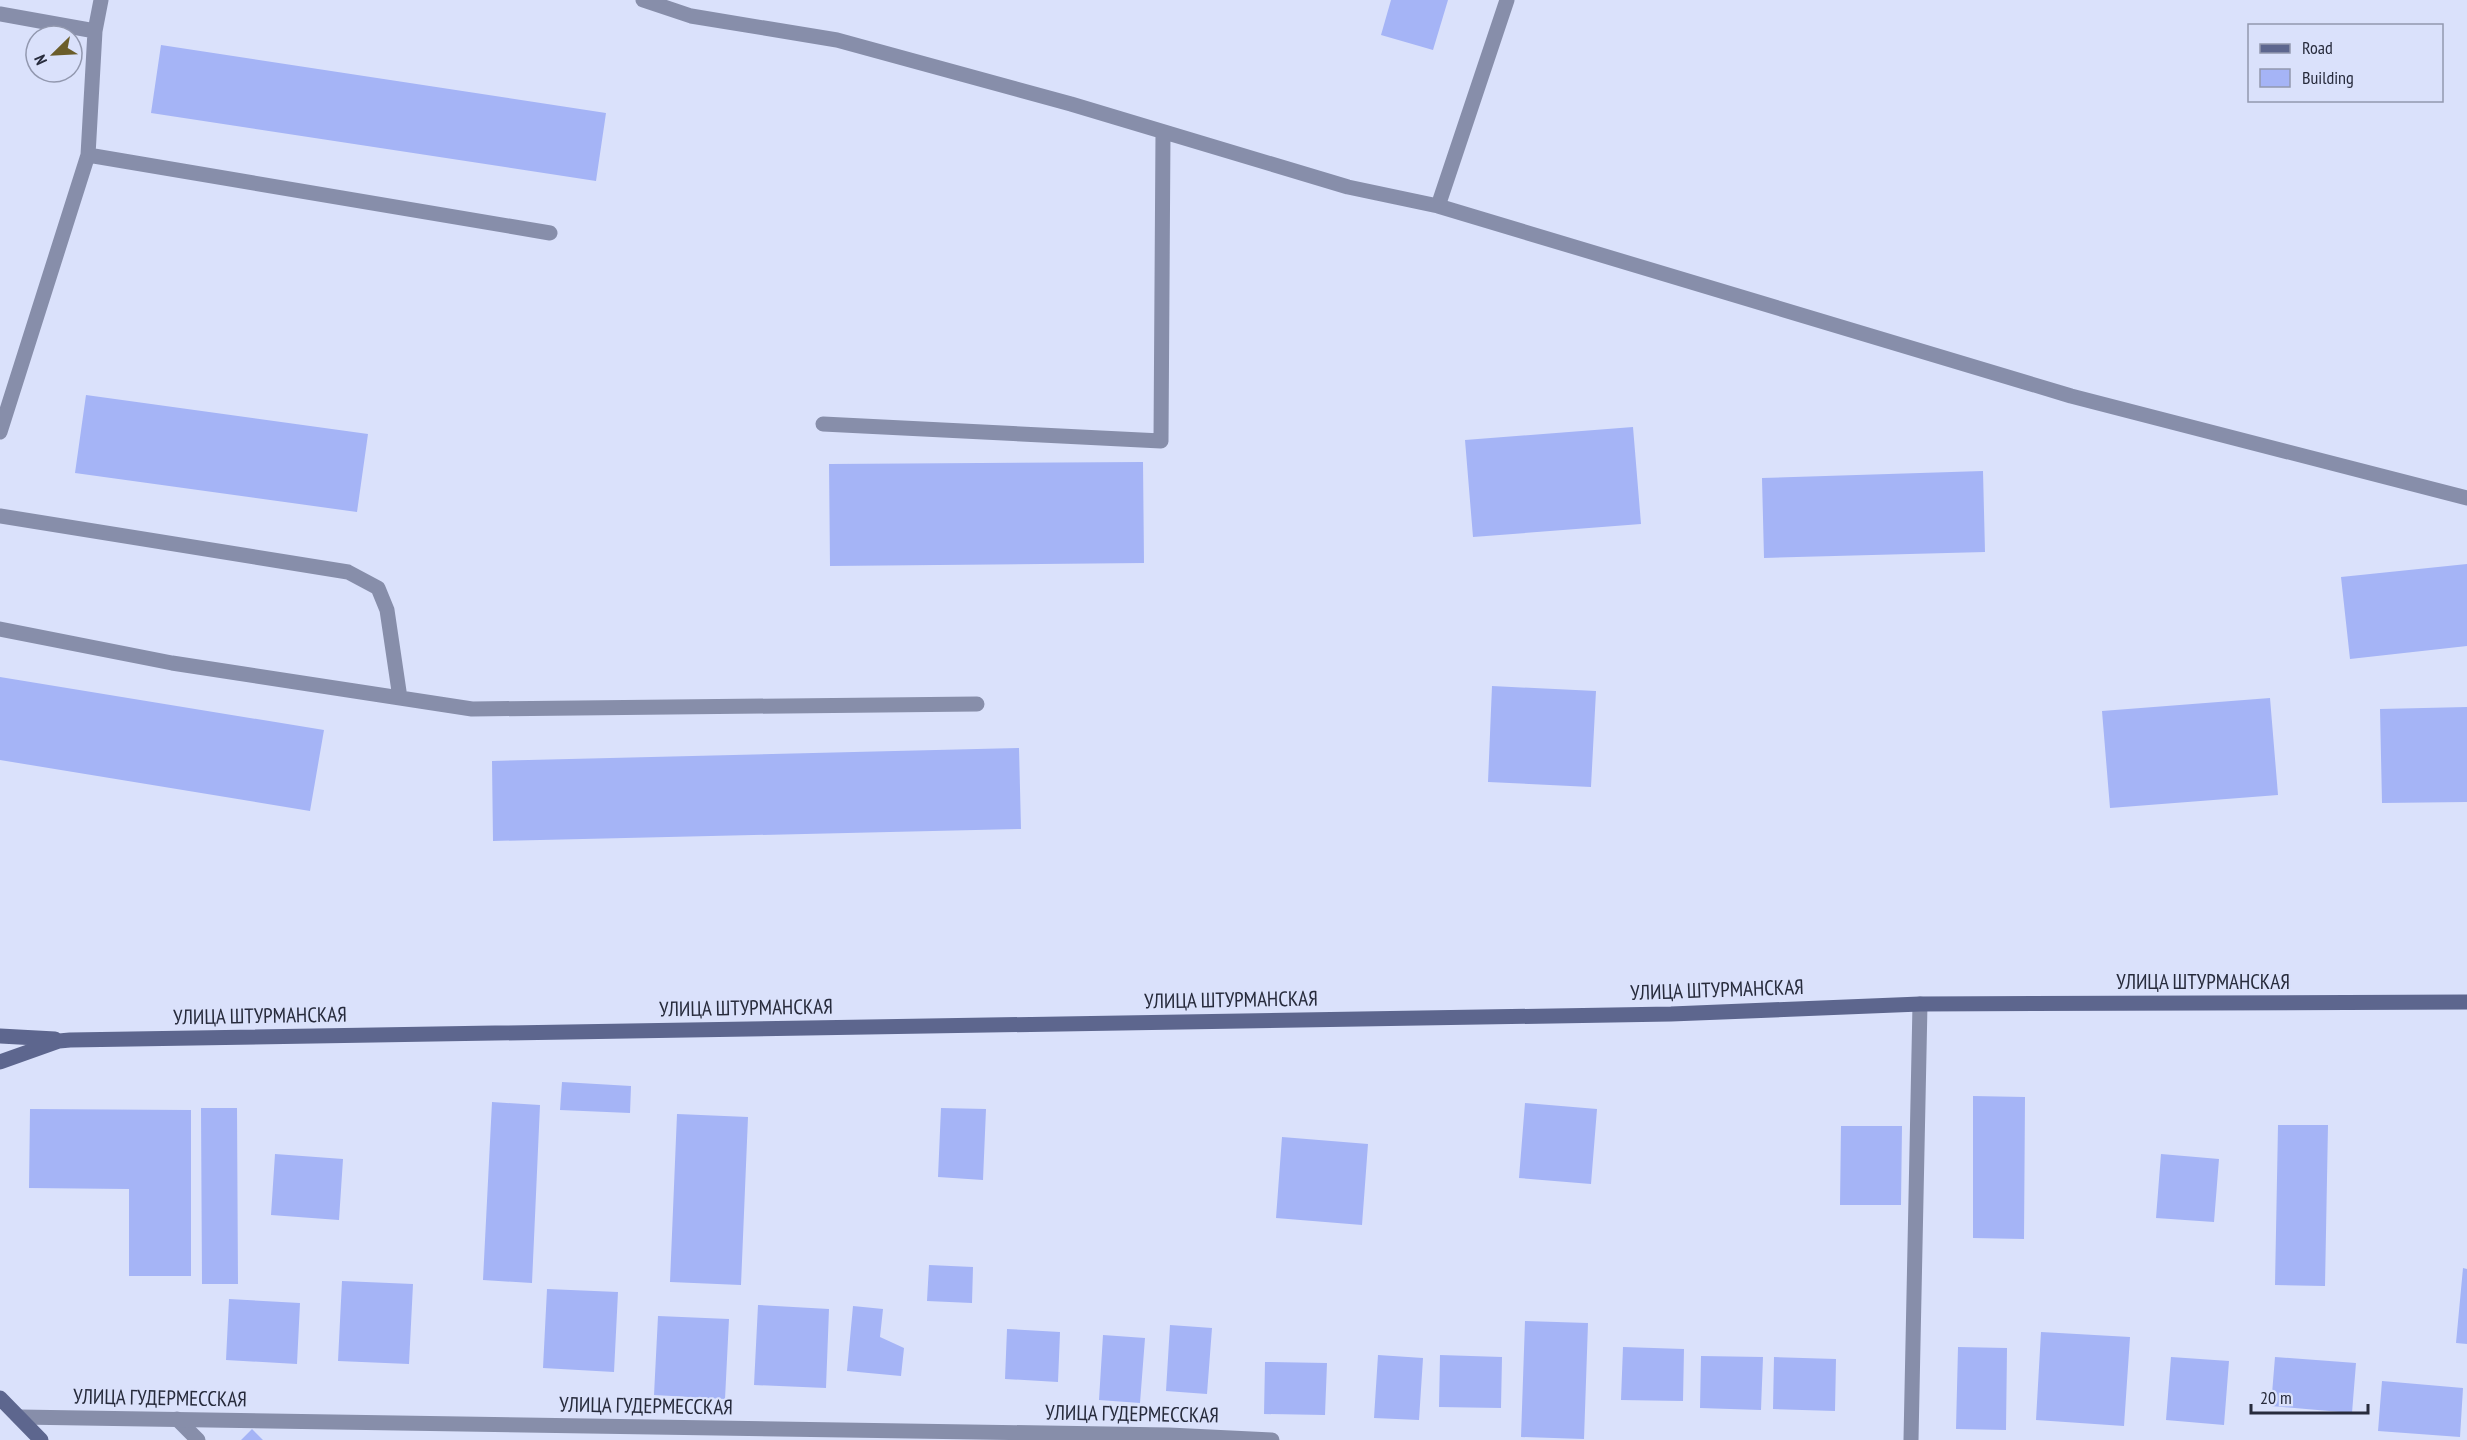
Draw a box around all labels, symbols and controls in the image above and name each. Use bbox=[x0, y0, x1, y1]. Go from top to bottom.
north arrow bbox=[24, 24, 84, 84]
legend bbox=[2248, 24, 2443, 102]
text: Road bbox=[2302, 36, 2333, 59]
text: N bbox=[29, 52, 51, 68]
text: Building bbox=[2302, 66, 2354, 89]
street label: УЛИЦА ШТУРМАНСКАЯ bbox=[2116, 968, 2290, 995]
street label: УЛИЦА ШТУРМАНСКАЯ bbox=[1630, 973, 1804, 1006]
street label: УЛИЦА ШТУРМАНСКАЯ bbox=[1144, 984, 1318, 1015]
street label: УЛИЦА ШТУРМАНСКАЯ bbox=[659, 992, 833, 1023]
street label: УЛИЦА ШТУРМАНСКАЯ bbox=[173, 1000, 347, 1031]
scale bar bbox=[2251, 1377, 2368, 1415]
street label: УЛИЦА ГУДЕРМЕССКАЯ bbox=[73, 1382, 247, 1413]
text: 20 m bbox=[2260, 1386, 2292, 1409]
street label: УЛИЦА ГУДЕРМЕССКАЯ bbox=[559, 1390, 733, 1421]
street label: УЛИЦА ГУДЕРМЕССКАЯ bbox=[1045, 1398, 1219, 1429]

